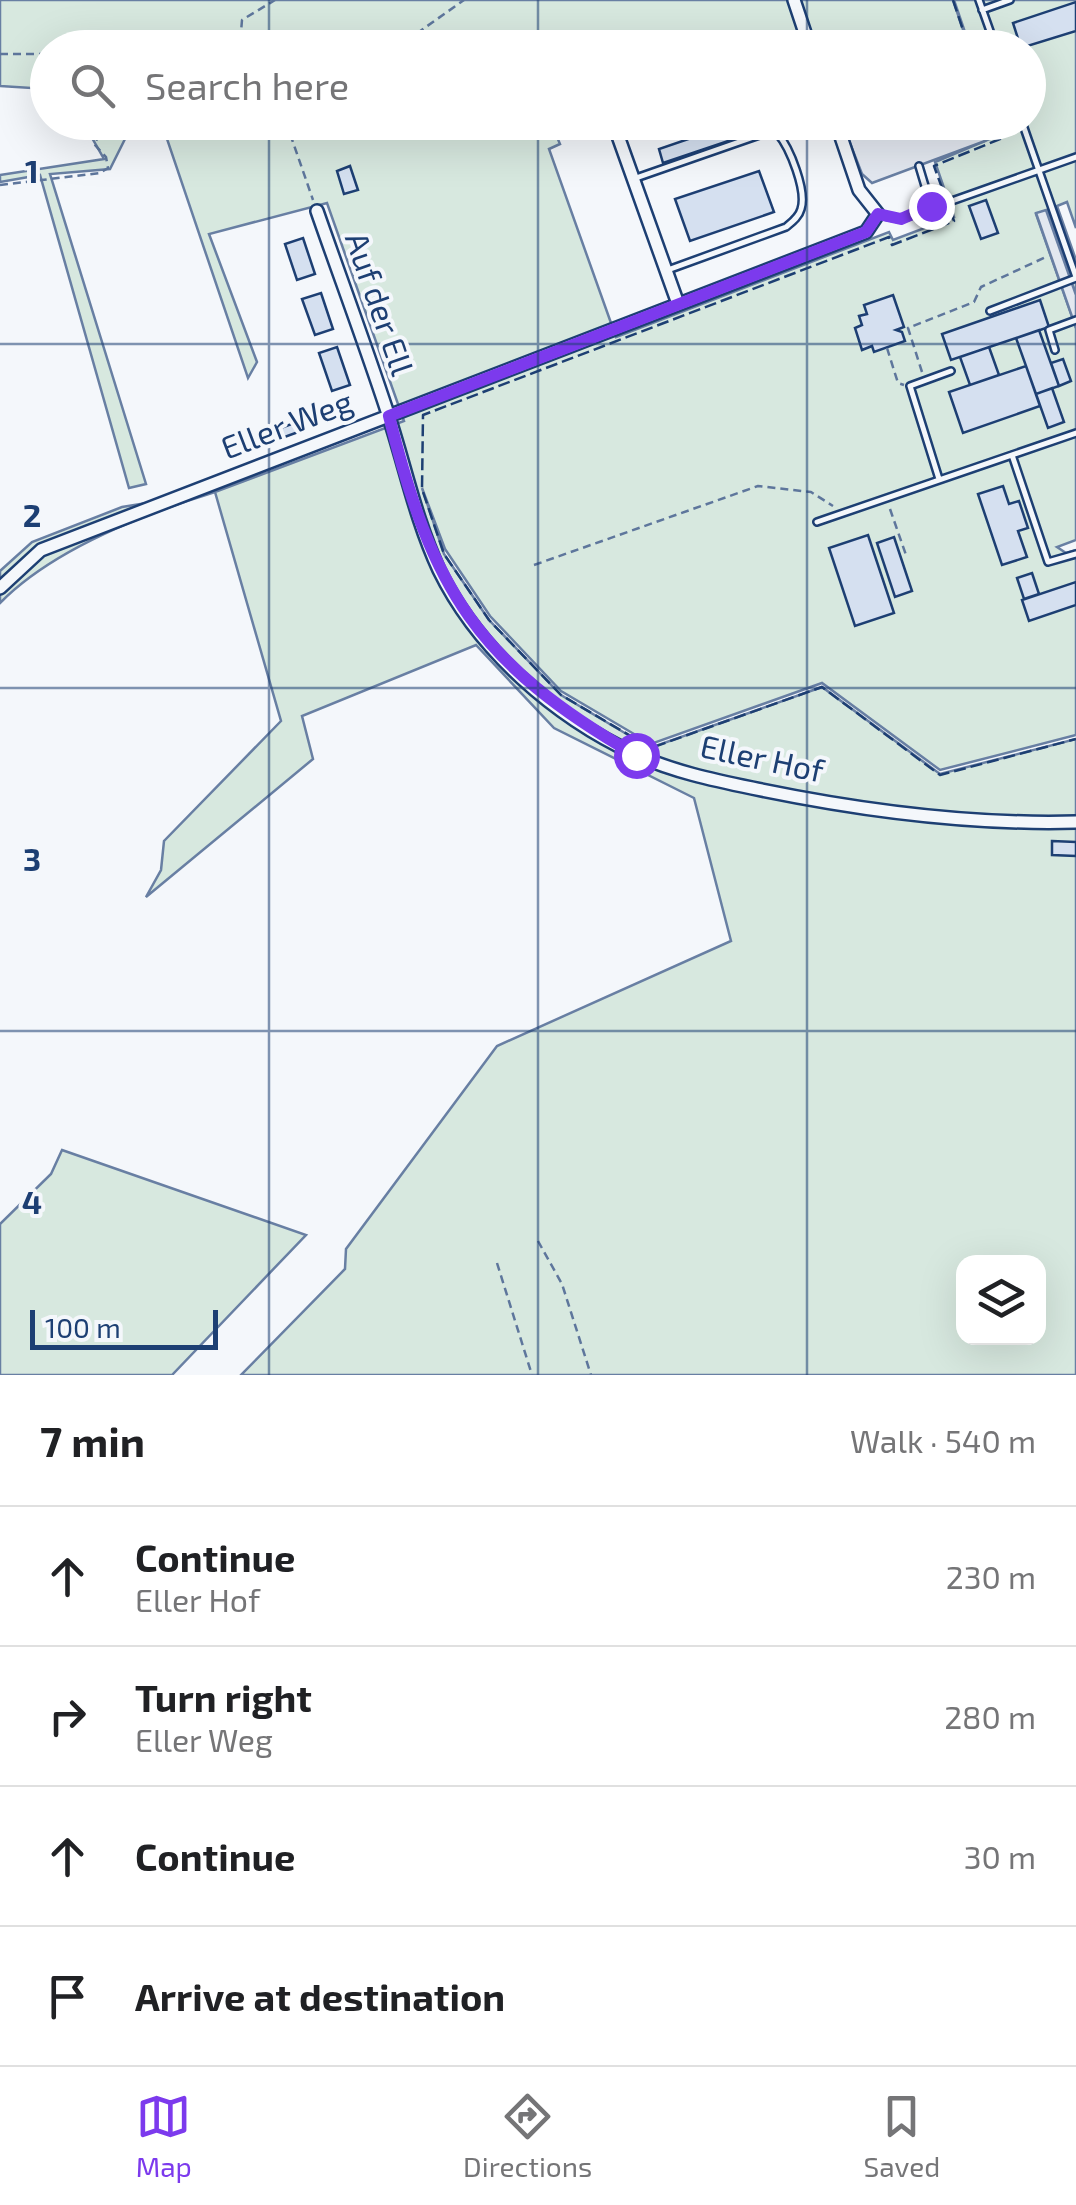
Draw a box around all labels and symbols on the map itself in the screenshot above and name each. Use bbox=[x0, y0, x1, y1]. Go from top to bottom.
text: 1 bbox=[25, 151, 39, 189]
route end bbox=[909, 184, 955, 230]
street label: Auf der Ell bbox=[339, 227, 423, 380]
street label: Eller Weg bbox=[215, 381, 358, 466]
text: 2 bbox=[23, 495, 41, 533]
street label: Eller Hof bbox=[697, 725, 828, 789]
route start bbox=[614, 733, 660, 779]
text: 3 bbox=[23, 839, 41, 877]
text: 4 bbox=[22, 1182, 42, 1220]
scale bar bbox=[30, 1305, 218, 1350]

